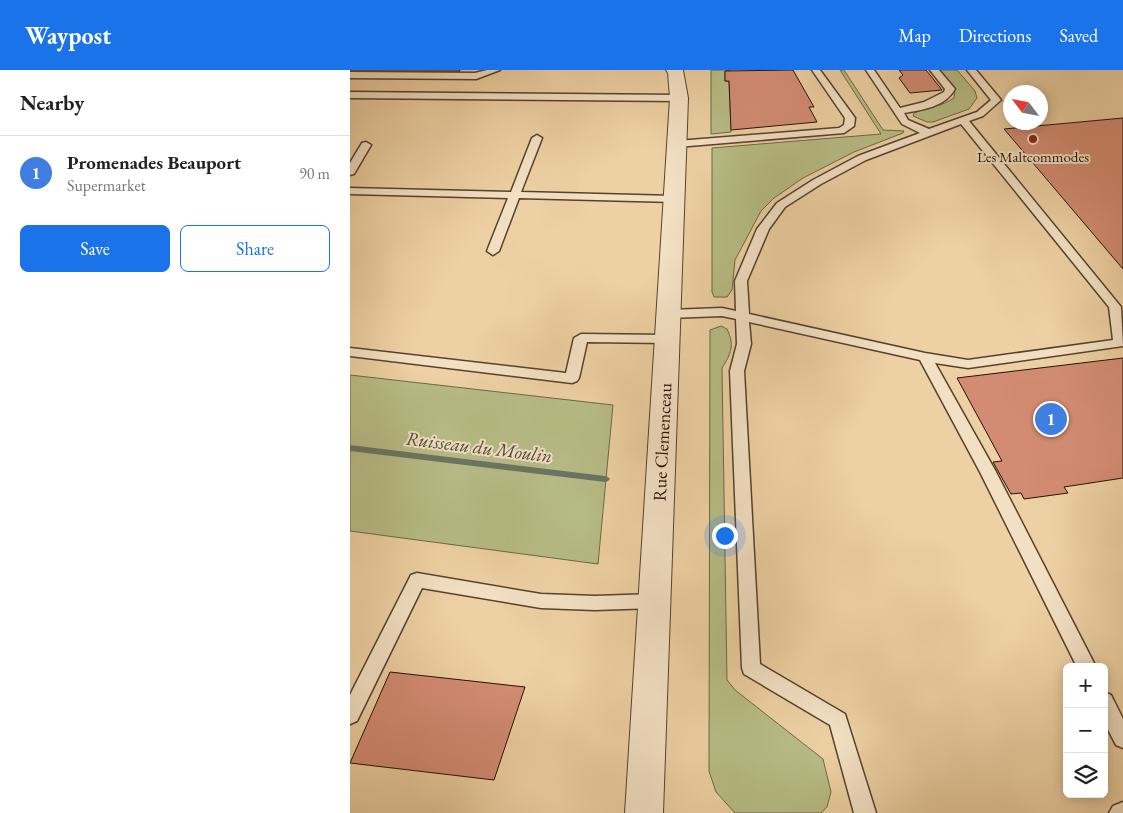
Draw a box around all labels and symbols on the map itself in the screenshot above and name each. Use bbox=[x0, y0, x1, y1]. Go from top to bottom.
north arrow bbox=[1003, 85, 1048, 130]
marker: Les Maltcommodes bbox=[1027, 133, 1039, 145]
place label: Les Maltcommodes bbox=[977, 147, 1089, 166]
street label: Rue Clemenceau bbox=[647, 382, 677, 502]
pin: 1 bbox=[1035, 400, 1067, 438]
water label: Ruisseau du Moulin bbox=[404, 426, 554, 468]
your location bbox=[712, 523, 738, 549]

